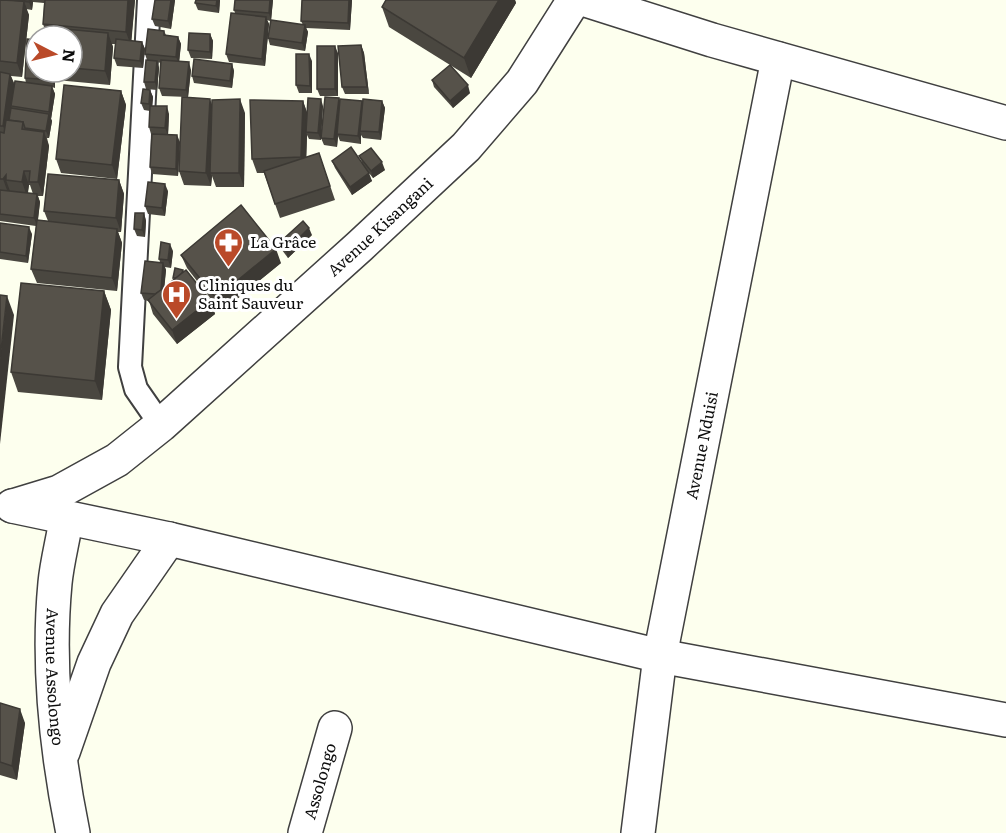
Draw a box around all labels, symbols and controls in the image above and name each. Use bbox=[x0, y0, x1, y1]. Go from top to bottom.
north arrow bbox=[24, 24, 84, 84]
text: N bbox=[57, 48, 83, 64]
street label: Avenue Kisangani bbox=[321, 171, 438, 281]
pharmacy icon: La Grâce bbox=[213, 226, 245, 268]
place label: La Grâce bbox=[250, 229, 316, 253]
place label: Cliniques du Saint Sauveur bbox=[198, 272, 304, 314]
hospital icon: Cliniques du Saint Sauveur bbox=[161, 278, 193, 320]
street label: Avenue Nduisi bbox=[678, 389, 723, 501]
street label: Avenue Assolongo bbox=[41, 608, 71, 747]
street label: Assolongo bbox=[297, 740, 341, 822]

